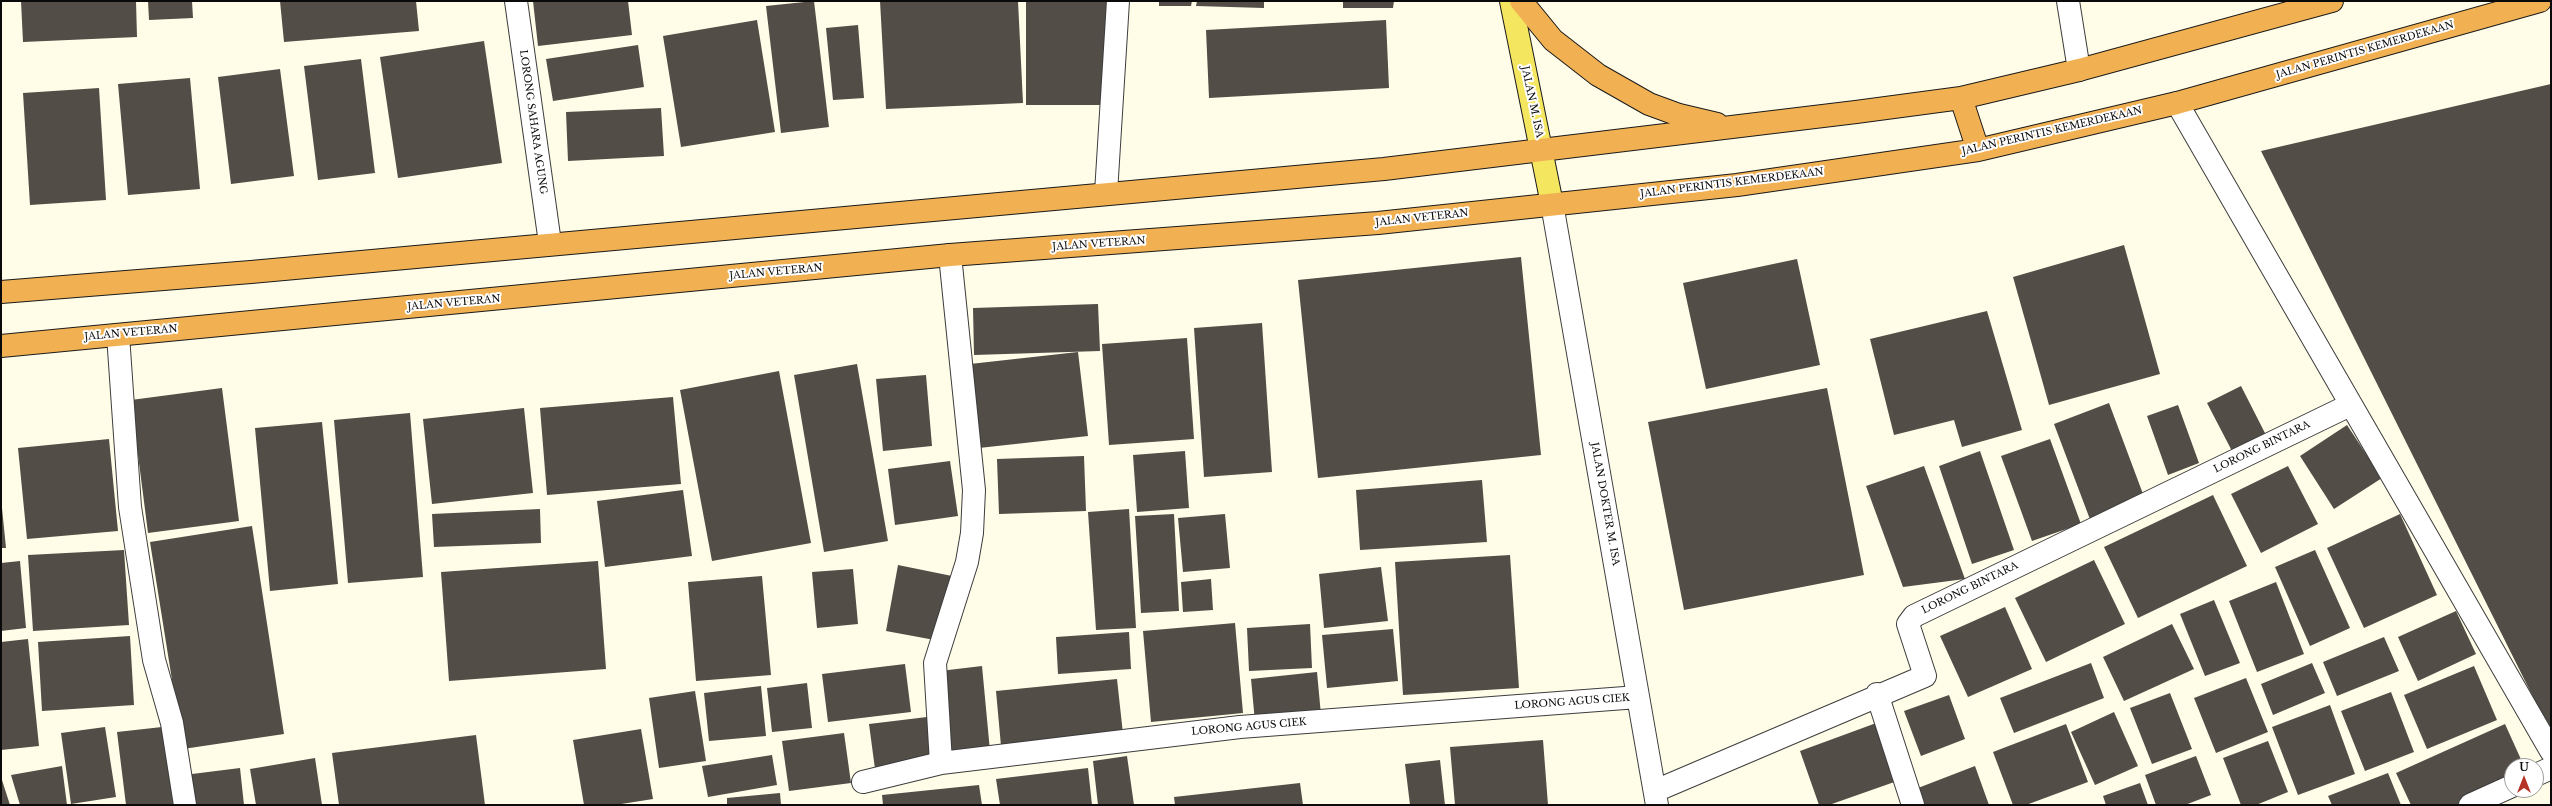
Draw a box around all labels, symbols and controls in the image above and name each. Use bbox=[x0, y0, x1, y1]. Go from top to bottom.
street label: JALAN PERINTIS KEMERDEKAAN bbox=[2275, 19, 2455, 81]
street label: LORONG SAHARA AGUNG bbox=[517, 49, 549, 195]
street label: JALAN M. ISA bbox=[1519, 65, 1545, 139]
street label: JALAN PERINTIS KEMERDEKAAN bbox=[1961, 104, 2143, 158]
street label: JALAN PERINTIS KEMERDEKAAN bbox=[1640, 166, 1824, 200]
street label: JALAN VETERAN bbox=[1375, 207, 1469, 229]
street label: JALAN VETERAN bbox=[1052, 235, 1146, 253]
street label: JALAN VETERAN bbox=[729, 262, 823, 282]
street label: JALAN VETERAN bbox=[407, 293, 501, 313]
street label: JALAN VETERAN bbox=[84, 323, 178, 343]
street label: LORONG BINTARA bbox=[2212, 418, 2312, 476]
street label: JALAN DOKTER M. ISA bbox=[1588, 441, 1622, 567]
street label: LORONG BINTARA bbox=[1920, 559, 2020, 617]
street label: LORONG AGUS CIEK bbox=[1514, 692, 1630, 712]
street label: LORONG AGUS CIEK bbox=[1191, 716, 1307, 738]
north arrow bbox=[2504, 758, 2544, 798]
text: U bbox=[2519, 760, 2529, 774]

